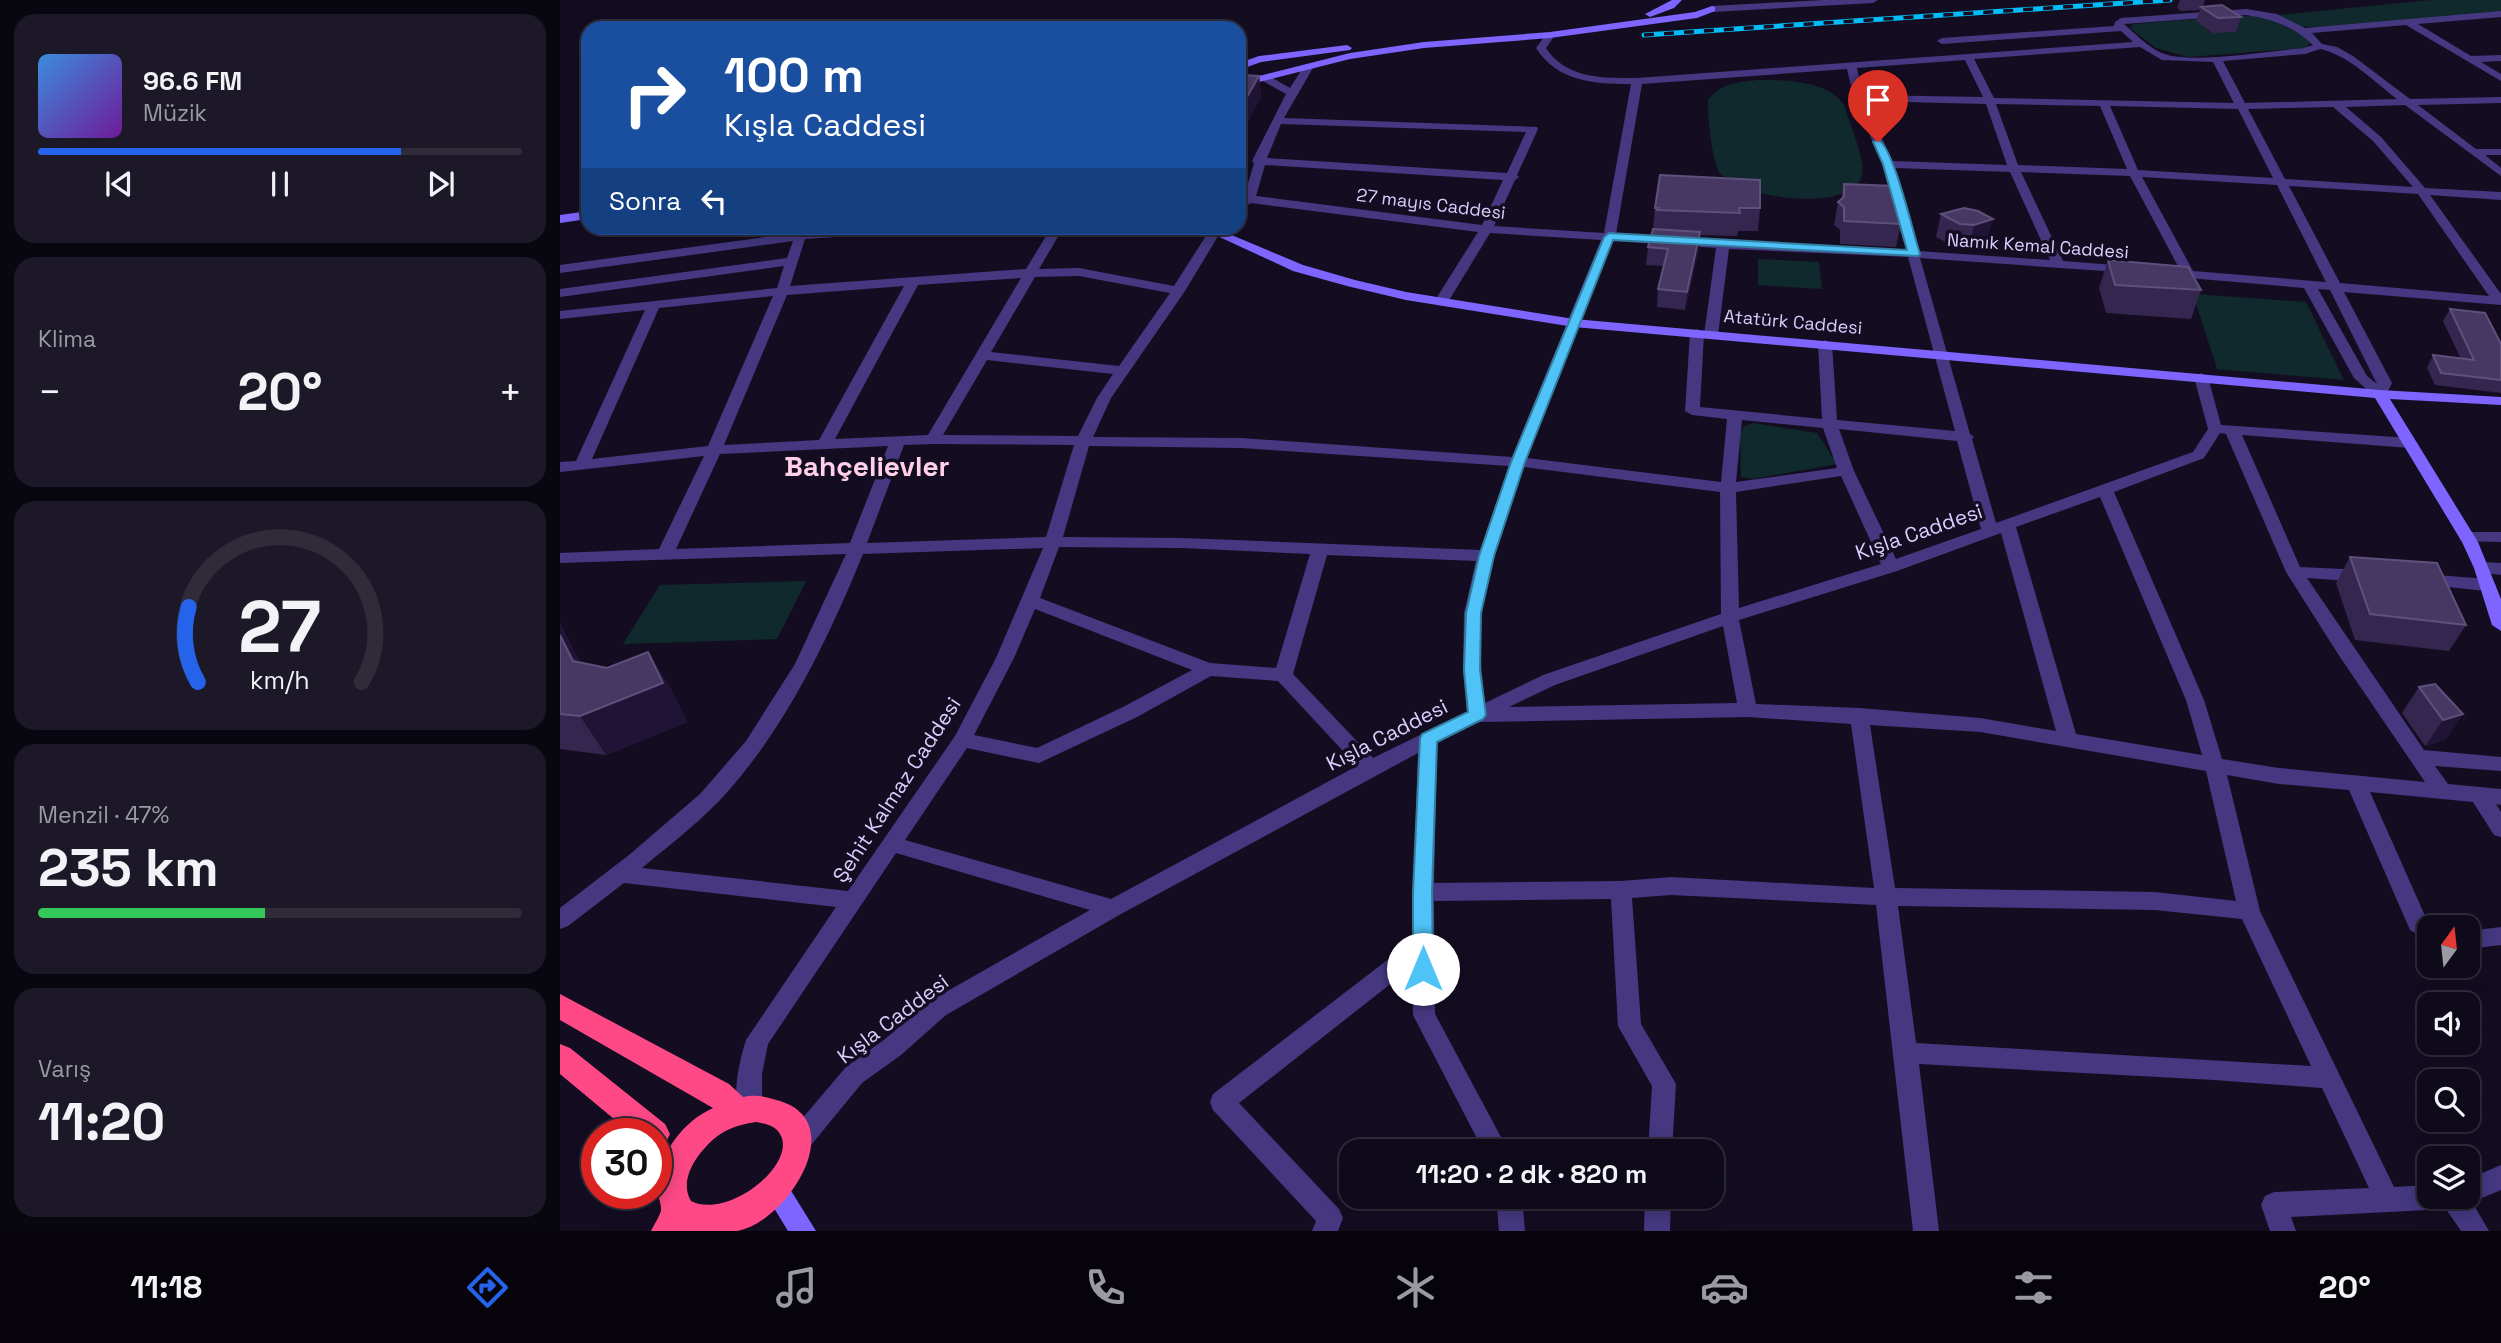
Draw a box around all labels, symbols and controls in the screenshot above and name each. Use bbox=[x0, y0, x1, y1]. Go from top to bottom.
text: 100 m bbox=[724, 44, 864, 106]
icon: right bbox=[609, 49, 700, 140]
text: 96.6 FM bbox=[143, 64, 242, 98]
pin bbox=[1848, 70, 1908, 142]
icon: arrive bbox=[1859, 81, 1897, 119]
text: Müzik bbox=[143, 98, 207, 128]
text: Kışla Caddesi bbox=[724, 105, 926, 145]
icon: previous bbox=[100, 165, 138, 203]
icon: pause bbox=[261, 165, 299, 203]
icon: next bbox=[422, 165, 460, 203]
icon: left bbox=[695, 182, 733, 220]
street label: 27 mayıs Caddesi bbox=[1355, 183, 1507, 224]
text: Sonra bbox=[609, 184, 681, 218]
street label: Namık Kemal Caddesi bbox=[1946, 228, 2130, 263]
street label: Atatürk Caddesi bbox=[1723, 304, 1863, 339]
text: Klima bbox=[38, 324, 96, 354]
text: 20° bbox=[237, 359, 323, 425]
text: − bbox=[38, 368, 62, 416]
text: + bbox=[498, 368, 522, 416]
district label: Bahçelievler bbox=[784, 448, 950, 484]
street label: Kışla Caddesi bbox=[1852, 497, 1986, 566]
text: 27 bbox=[239, 580, 321, 673]
text: km/h bbox=[250, 663, 310, 695]
street label: Şehit Kalmaz Caddesi bbox=[826, 692, 967, 888]
street label: Kışla Caddesi bbox=[1322, 692, 1452, 777]
text: Menzil · 47% bbox=[38, 800, 169, 830]
text: 235 km bbox=[38, 835, 219, 901]
north arrow bbox=[2417, 915, 2480, 978]
map controls bbox=[2417, 915, 2480, 1209]
position arrow bbox=[1386, 932, 1460, 1006]
street label: Kışla Caddesi bbox=[832, 968, 954, 1069]
button: sound bbox=[2417, 992, 2480, 1055]
text: Varış bbox=[38, 1054, 91, 1084]
button: search bbox=[2417, 1069, 2480, 1132]
text: 11:20 bbox=[38, 1089, 165, 1155]
speed limit sign: 30 bbox=[581, 1118, 672, 1209]
button: layers bbox=[2417, 1146, 2480, 1209]
text: 11:20 · 2 dk · 820 m bbox=[1416, 1157, 1647, 1191]
icon: directions bbox=[463, 1263, 512, 1312]
icon: music bbox=[772, 1263, 821, 1312]
icon: phone bbox=[1081, 1263, 1130, 1312]
icon: climate bbox=[1391, 1263, 1440, 1312]
icon: car bbox=[1700, 1263, 1749, 1312]
icon: filters bbox=[2009, 1263, 2058, 1312]
text: 11:18 bbox=[130, 1267, 202, 1307]
text: 20° bbox=[2318, 1267, 2371, 1307]

